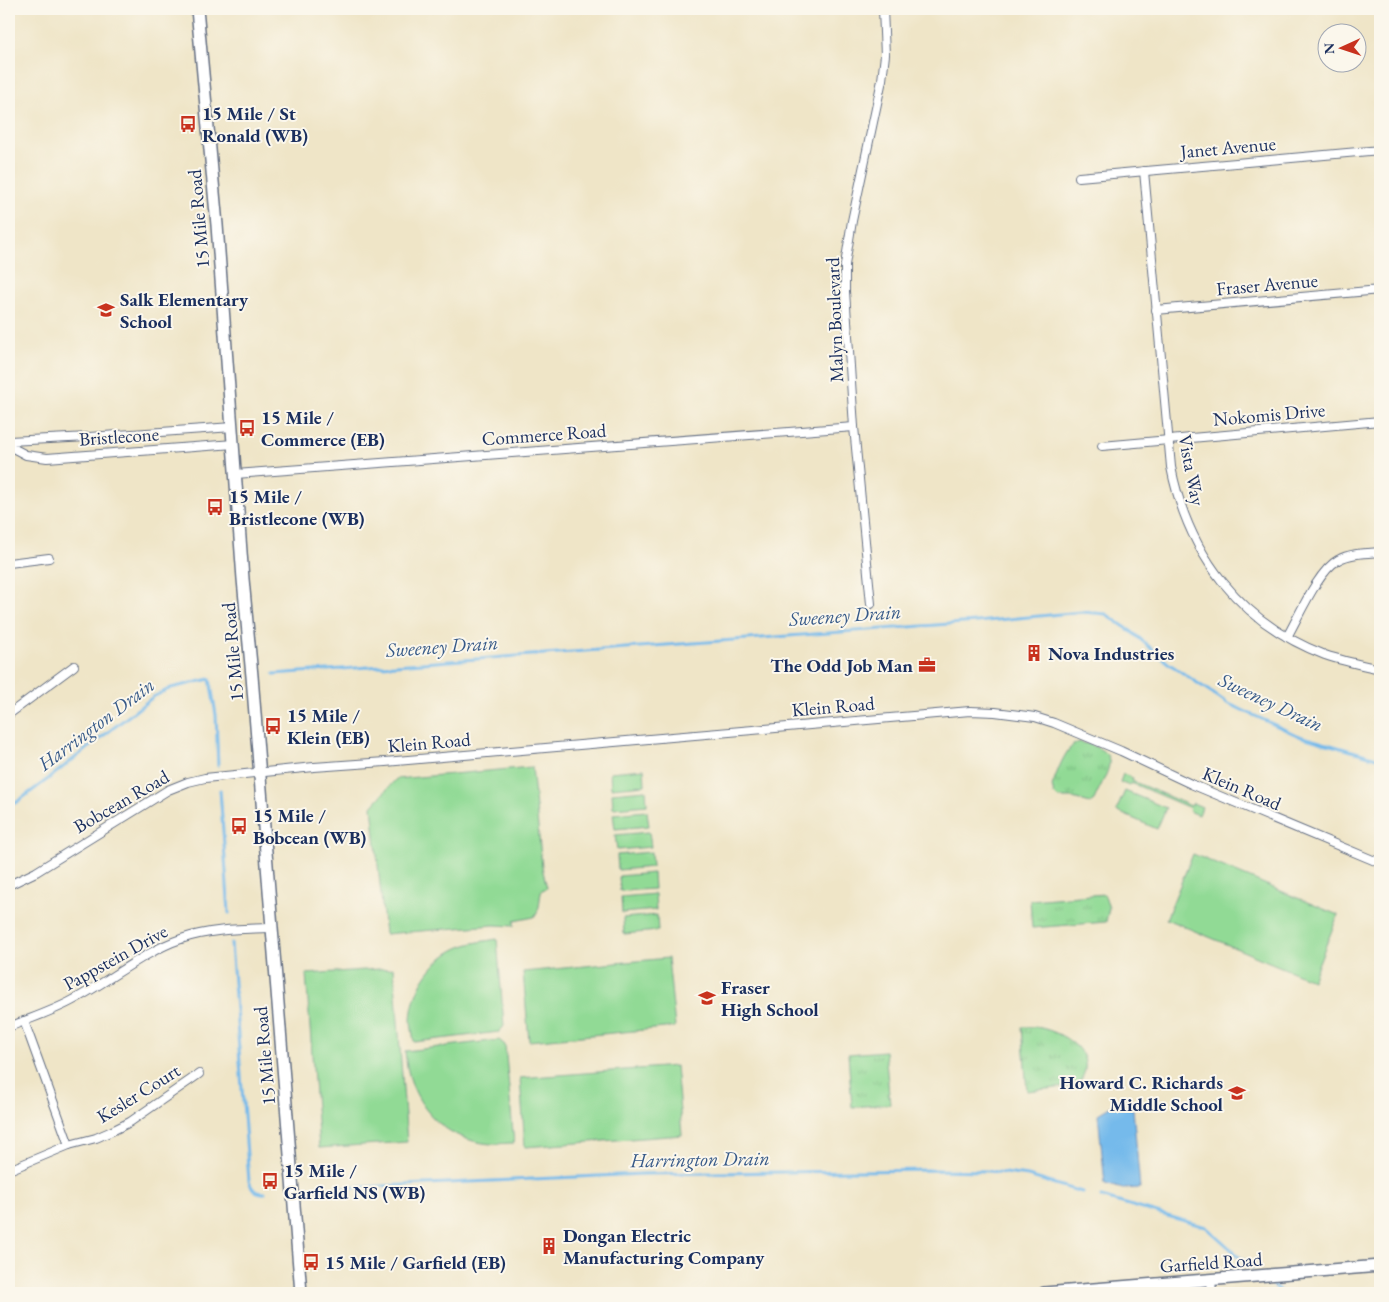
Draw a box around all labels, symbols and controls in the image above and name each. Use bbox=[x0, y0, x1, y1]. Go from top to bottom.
north arrow bbox=[1316, 22, 1366, 72]
text: N bbox=[1320, 42, 1338, 55]
place label: 15 Mile / St Ronald (WB) bbox=[202, 101, 308, 148]
bus stop icon: 15 Mile / St Ronald (WB) bbox=[178, 114, 198, 134]
street label: Janet Avenue bbox=[1177, 131, 1277, 164]
street label: 15 Mile Road bbox=[182, 168, 215, 270]
street label: Malyn Boulevard bbox=[820, 257, 849, 383]
street label: Fraser Avenue bbox=[1215, 268, 1319, 301]
place label: Salk Elementary School bbox=[120, 287, 249, 334]
school or university icon: Salk Elementary School bbox=[96, 300, 116, 320]
street label: Nokomis Drive bbox=[1212, 397, 1326, 432]
place label: 15 Mile / Commerce (EB) bbox=[261, 405, 385, 452]
bus stop icon: 15 Mile / Commerce (EB) bbox=[237, 418, 257, 438]
street label: Commerce Road bbox=[481, 418, 607, 451]
street label: Bristlecone bbox=[78, 421, 160, 452]
street label: Vista Way bbox=[1172, 432, 1211, 508]
place label: 15 Mile / Bristlecone (WB) bbox=[229, 484, 365, 531]
bus stop icon: 15 Mile / Bristlecone (WB) bbox=[205, 497, 225, 517]
water label: Sweeney Drain bbox=[787, 598, 902, 632]
street label: 15 Mile Road bbox=[216, 601, 249, 703]
water label: Sweeney Drain bbox=[384, 629, 499, 663]
place label: Nova Industries bbox=[1048, 641, 1175, 666]
building icon: Nova Industries bbox=[1024, 643, 1044, 663]
place label: The Odd Job Man bbox=[770, 653, 913, 678]
office icon: The Odd Job Man bbox=[917, 655, 937, 675]
water label: Sweeney Drain bbox=[1214, 666, 1327, 738]
water label: Harrington Drain bbox=[32, 672, 159, 777]
street label: Klein Road bbox=[791, 690, 876, 723]
place label: 15 Mile / Klein (EB) bbox=[287, 703, 370, 750]
bus stop icon: 15 Mile / Klein (EB) bbox=[263, 716, 283, 736]
street label: Klein Road bbox=[387, 726, 472, 759]
street label: Klein Road bbox=[1199, 761, 1285, 816]
street label: Bobcean Road bbox=[69, 764, 174, 839]
place label: 15 Mile / Bobcean (WB) bbox=[253, 803, 367, 850]
bus stop icon: 15 Mile / Bobcean (WB) bbox=[229, 816, 249, 836]
street label: Pappstein Drive bbox=[59, 919, 172, 996]
place label: Fraser High School bbox=[721, 975, 819, 1022]
school or university icon: Fraser High School bbox=[697, 988, 717, 1008]
street label: 15 Mile Road bbox=[248, 1005, 281, 1107]
street label: Kesler Court bbox=[92, 1058, 185, 1129]
place label: Howard C. Richards Middle School bbox=[1059, 1070, 1224, 1117]
school or university icon: Howard C. Richards Middle School bbox=[1227, 1083, 1247, 1103]
water label: Harrington Drain bbox=[629, 1145, 770, 1173]
place label: 15 Mile / Garfield NS (WB) bbox=[284, 1158, 425, 1205]
bus stop icon: 15 Mile / Garfield NS (WB) bbox=[260, 1171, 280, 1191]
place label: Dongan Electric Manufacturing Company bbox=[563, 1223, 765, 1270]
building icon: Dongan Electric Manufacturing Company bbox=[539, 1236, 559, 1256]
street label: Garfield Road bbox=[1159, 1246, 1264, 1279]
place label: 15 Mile / Garfield (EB) bbox=[325, 1250, 506, 1275]
bus stop icon: 15 Mile / Garfield (EB) bbox=[301, 1252, 321, 1272]

